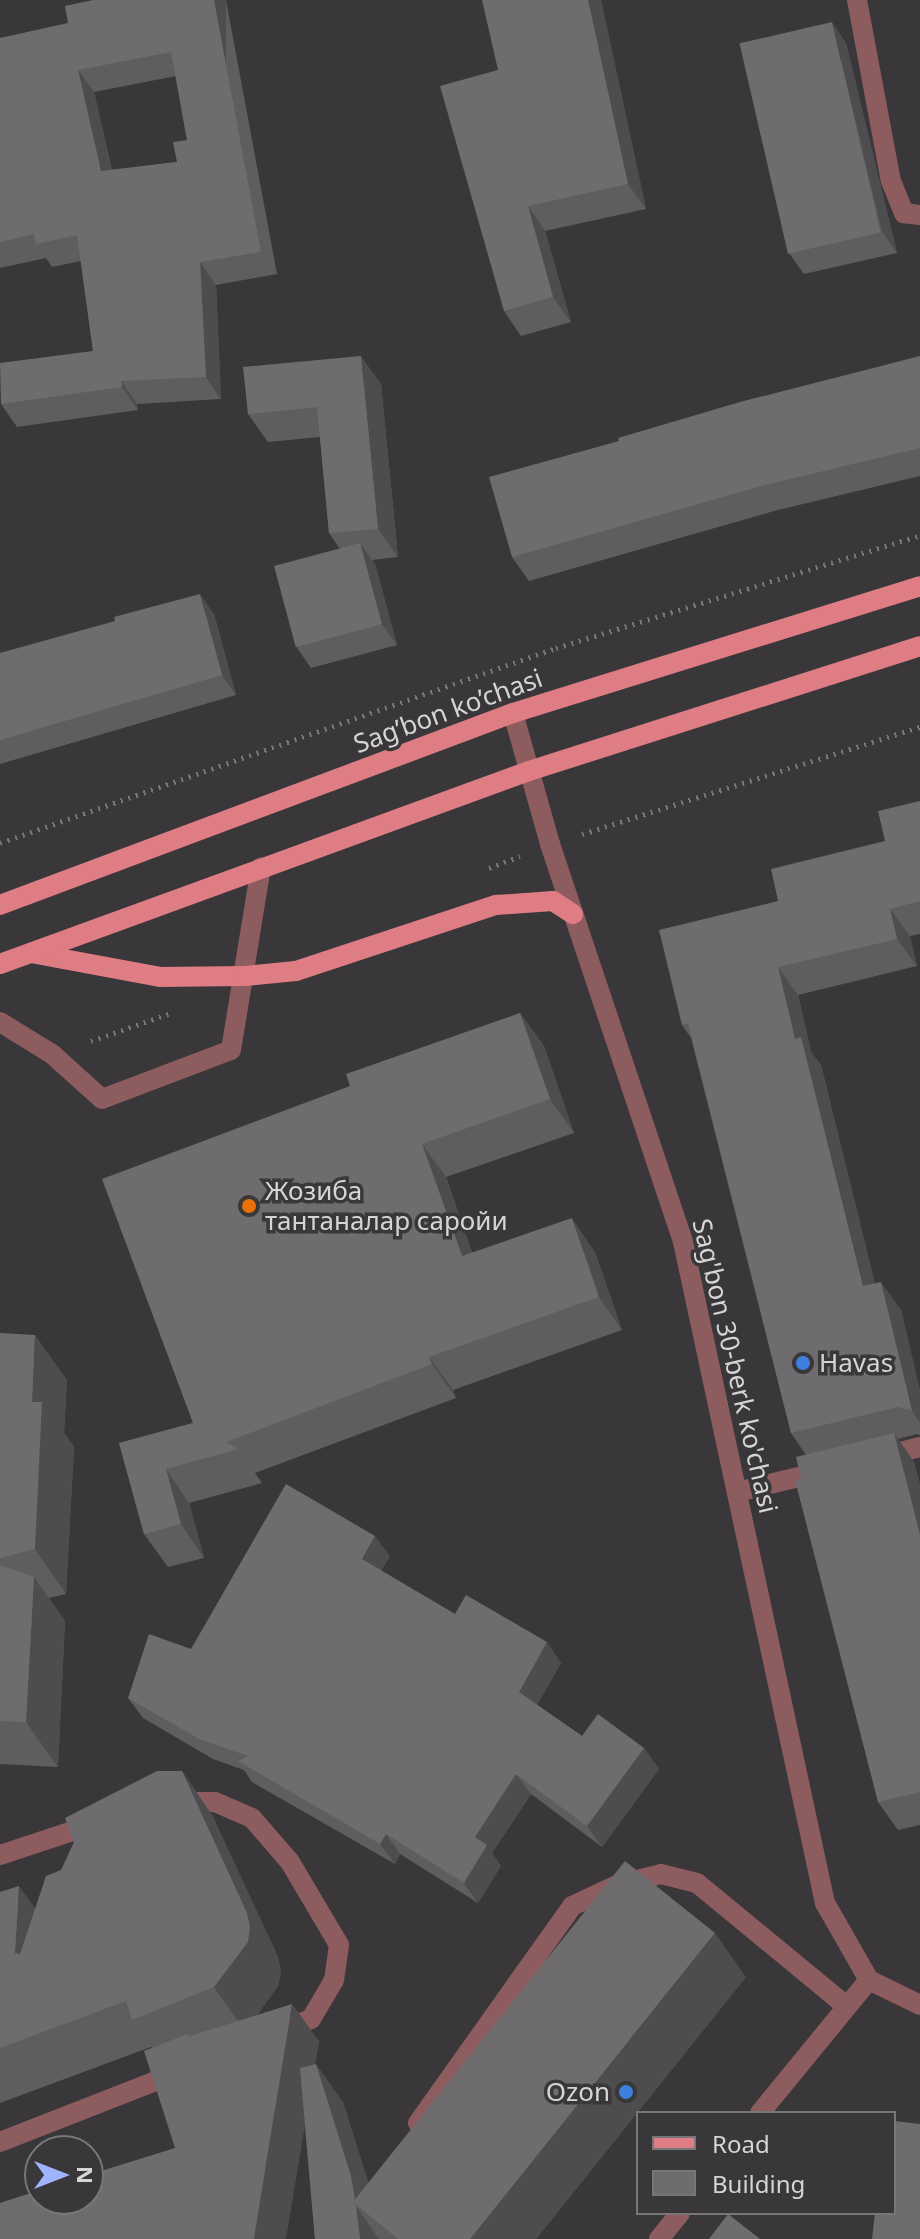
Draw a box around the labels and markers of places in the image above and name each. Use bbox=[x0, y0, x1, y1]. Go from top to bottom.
place label: Жозиба тантаналар саройи bbox=[265, 1175, 508, 1236]
marker: Жозиба тантаналар саройи bbox=[240, 1197, 258, 1215]
place label: Havas bbox=[819, 1347, 893, 1379]
marker: Havas bbox=[794, 1354, 812, 1372]
place label: Ozon bbox=[546, 2076, 610, 2108]
marker: Ozon bbox=[617, 2083, 635, 2101]

